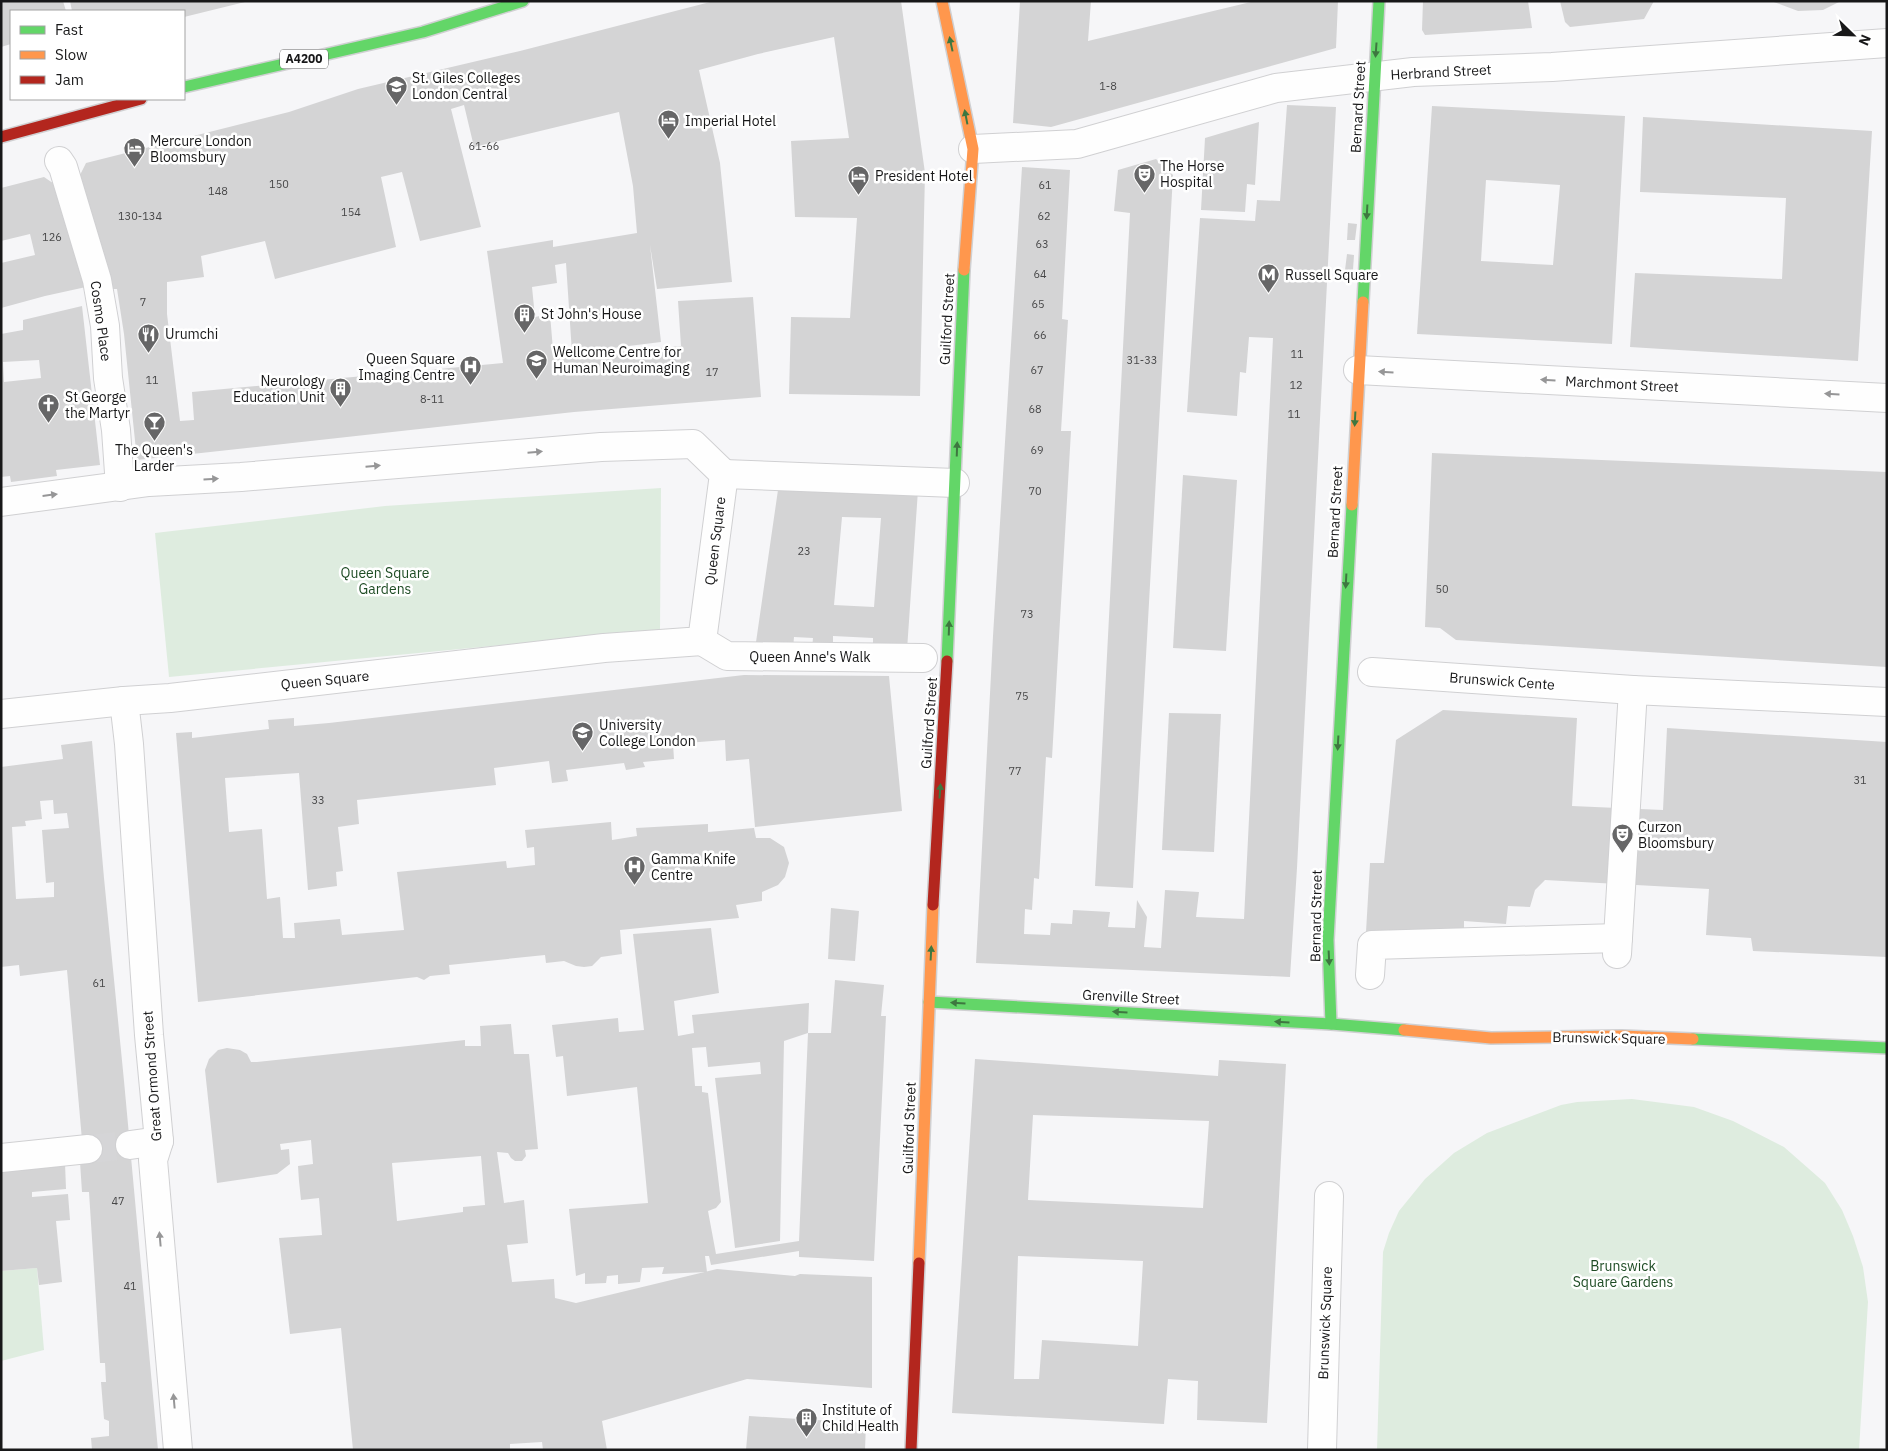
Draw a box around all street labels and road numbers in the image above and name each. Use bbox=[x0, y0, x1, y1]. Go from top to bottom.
road number: A4200 bbox=[280, 50, 328, 68]
street label: Bernard Street bbox=[1347, 60, 1369, 154]
street label: Herbrand Street bbox=[1390, 60, 1492, 84]
street label: Guilford Street bbox=[936, 272, 958, 366]
street label: Cosmo Place bbox=[86, 280, 116, 363]
street label: Marchmont Street bbox=[1565, 372, 1679, 396]
street label: Bernard Street bbox=[1324, 465, 1346, 559]
street label: Queen Square bbox=[701, 495, 729, 586]
street label: Queen Anne's Walk bbox=[749, 648, 871, 666]
street label: Queen Square bbox=[280, 666, 370, 694]
street label: Brunswick Cente bbox=[1449, 668, 1556, 694]
street label: Guilford Street bbox=[917, 676, 941, 770]
street label: Bernard Street bbox=[1306, 870, 1326, 962]
street label: Grenville Street bbox=[1082, 985, 1180, 1009]
street label: Great Ormond Street bbox=[138, 1010, 166, 1142]
street label: Brunswick Square bbox=[1552, 1028, 1666, 1048]
street label: Guilford Street bbox=[898, 1082, 920, 1174]
street label: Brunswick Square bbox=[1314, 1266, 1336, 1380]

